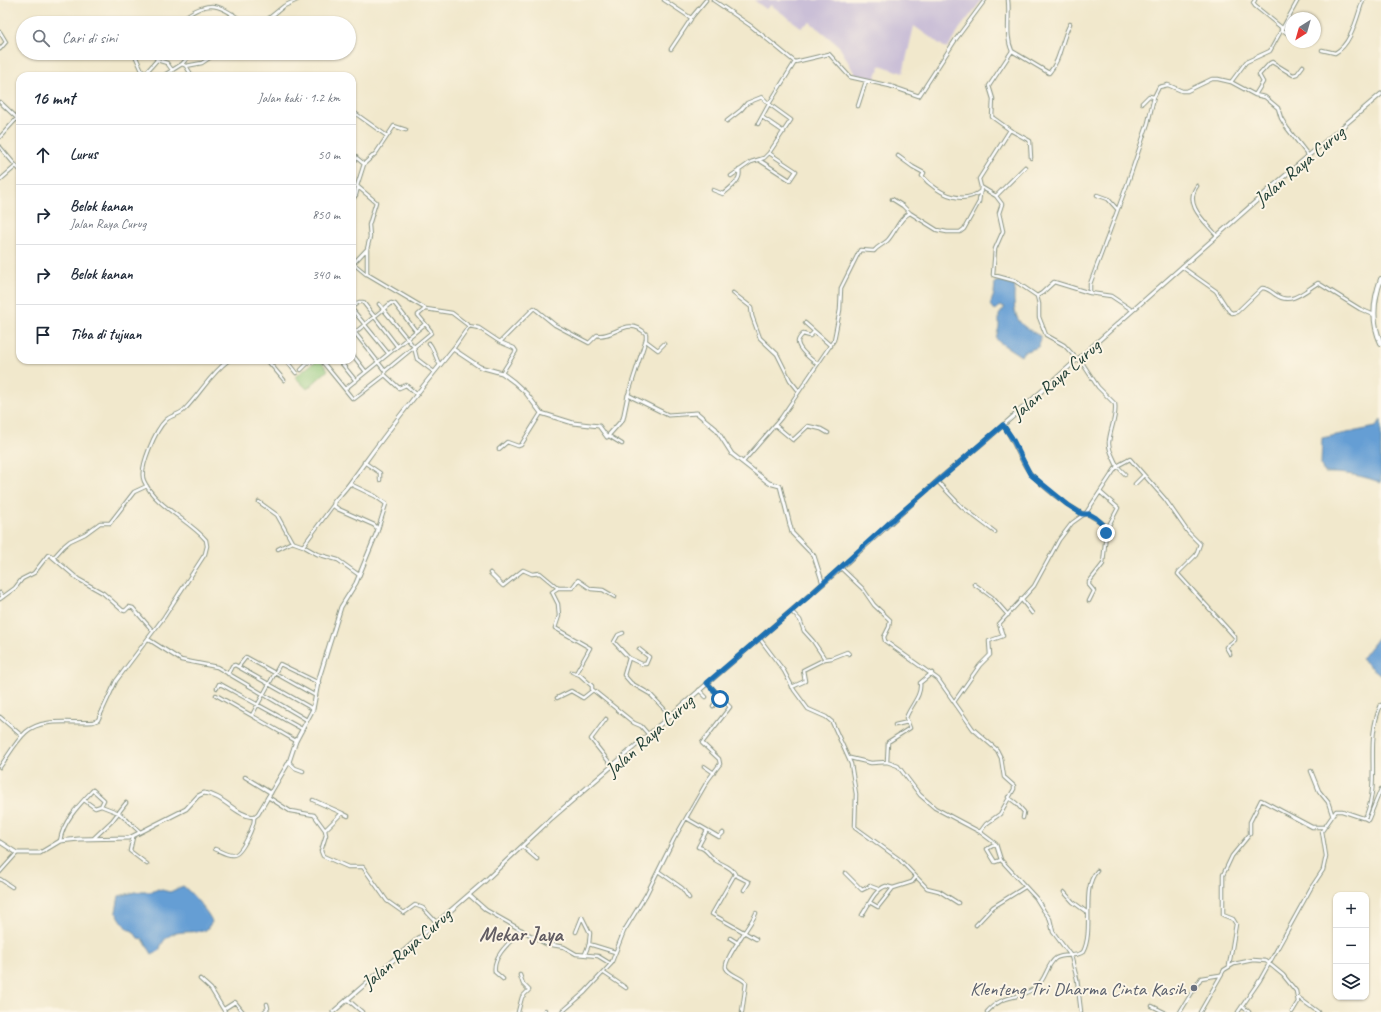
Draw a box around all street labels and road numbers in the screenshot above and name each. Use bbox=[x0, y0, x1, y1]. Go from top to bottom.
street label: Jalan Raya Curug bbox=[1249, 120, 1351, 211]
street label: Jalan Raya Curug bbox=[1005, 333, 1106, 426]
street label: Jalan Raya Curug bbox=[600, 689, 700, 783]
street label: Jalan Raya Curug bbox=[356, 902, 457, 995]

